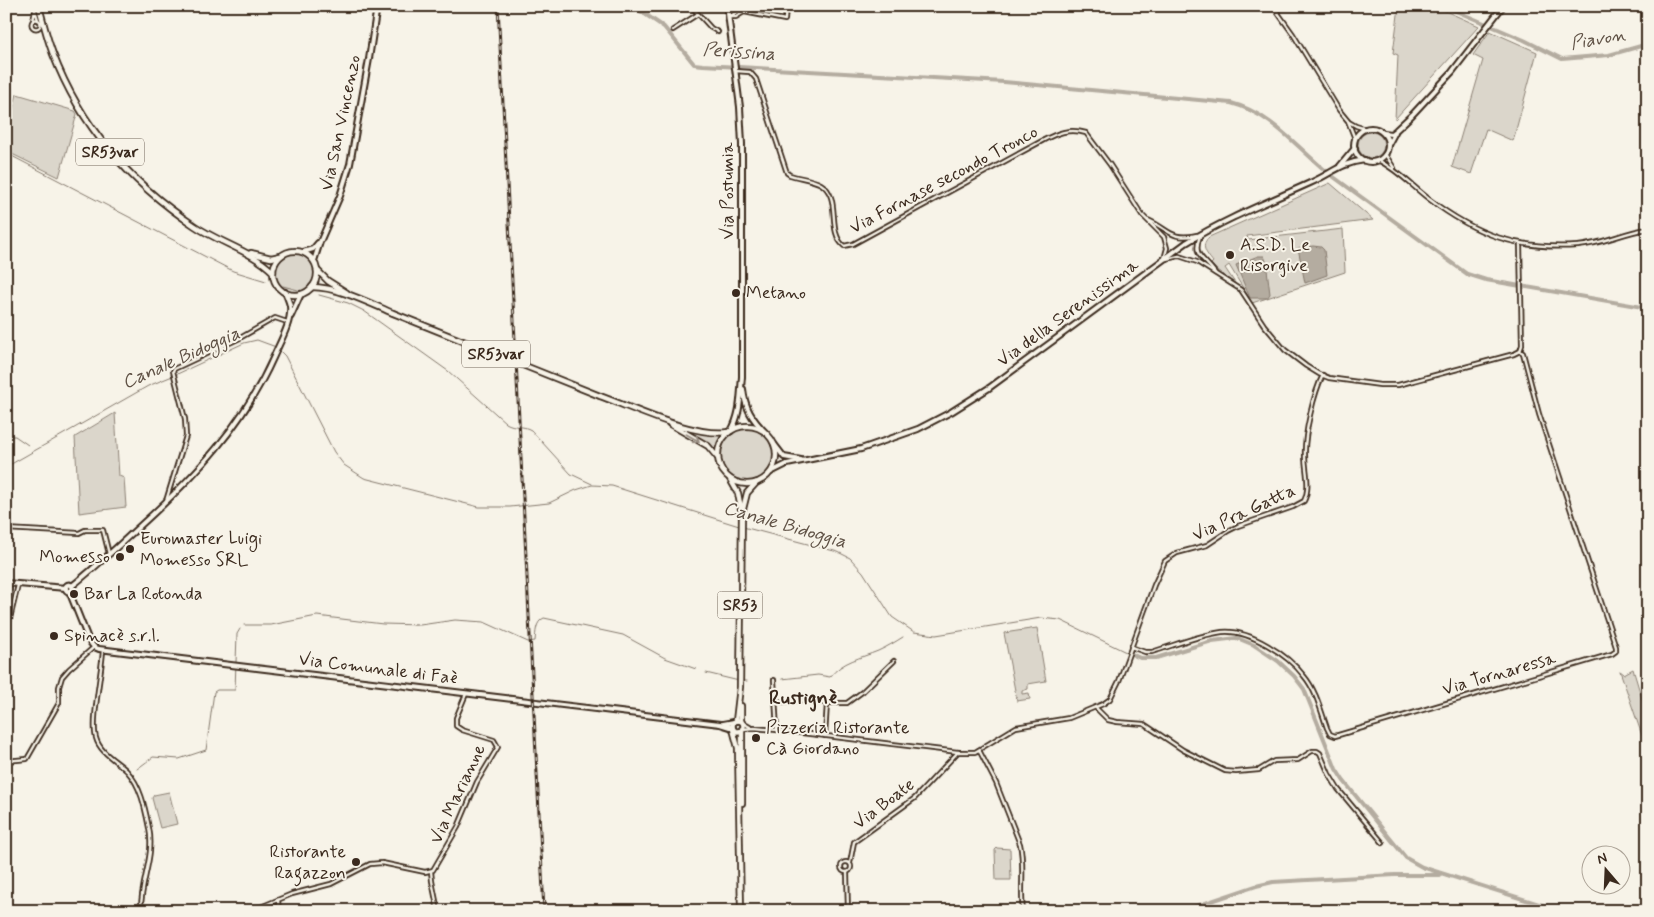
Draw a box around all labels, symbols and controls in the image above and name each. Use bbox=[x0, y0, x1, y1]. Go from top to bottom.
water label: Piavon bbox=[1568, 22, 1628, 56]
water label: Perissina bbox=[702, 37, 776, 67]
street label: Via San Vincenzo bbox=[315, 53, 367, 193]
street label: Via Fornase secondo Tronco bbox=[846, 120, 1042, 240]
road number: SR53var bbox=[76, 138, 144, 166]
street label: Via Postumia bbox=[716, 142, 740, 239]
place label: A.S.D. Le Risorgive bbox=[1240, 233, 1310, 278]
marker: A.S.D. Le Risorgive bbox=[1224, 249, 1236, 261]
street label: Via della Serenissima bbox=[992, 253, 1144, 373]
place label: Metano bbox=[746, 281, 806, 305]
marker: Metano bbox=[730, 287, 742, 299]
water label: Canale Bidoggia bbox=[118, 321, 245, 397]
road number: SR53var bbox=[462, 340, 530, 368]
one-way arrow bbox=[686, 433, 701, 443]
street label: Via Pra Gatta bbox=[1189, 479, 1299, 547]
water label: Canale Bidoggia bbox=[720, 496, 850, 556]
place label: Euromaster Luigi Momesso SRL bbox=[140, 527, 262, 572]
marker: Euromaster Luigi Momesso SRL bbox=[124, 543, 136, 555]
place label: Momesso bbox=[39, 545, 110, 569]
marker: Momesso bbox=[114, 551, 126, 563]
place label: Bar La Rotonda bbox=[84, 582, 203, 606]
marker: Bar La Rotonda bbox=[68, 588, 80, 600]
road number: SR53 bbox=[718, 592, 762, 618]
place label: Spinacè s.r.l. bbox=[64, 624, 160, 648]
marker: Spinacè s.r.l. bbox=[48, 630, 60, 642]
street label: Via Tornaressa bbox=[1439, 646, 1559, 702]
street label: Via Comunale di Faè bbox=[297, 647, 459, 691]
district label: Rustignè bbox=[769, 685, 837, 712]
place label: Pizzeria Ristorante Cà Giordano bbox=[766, 716, 910, 761]
marker: Pizzeria Ristorante Cà Giordano bbox=[750, 732, 762, 744]
street label: Via Marianne bbox=[424, 740, 492, 848]
street label: Via Boate bbox=[848, 773, 920, 835]
place label: Ristorante Ragazzon bbox=[270, 840, 346, 887]
north arrow bbox=[1582, 844, 1632, 894]
text: N bbox=[1595, 849, 1609, 869]
marker: Ristorante Ragazzon bbox=[350, 856, 362, 868]

